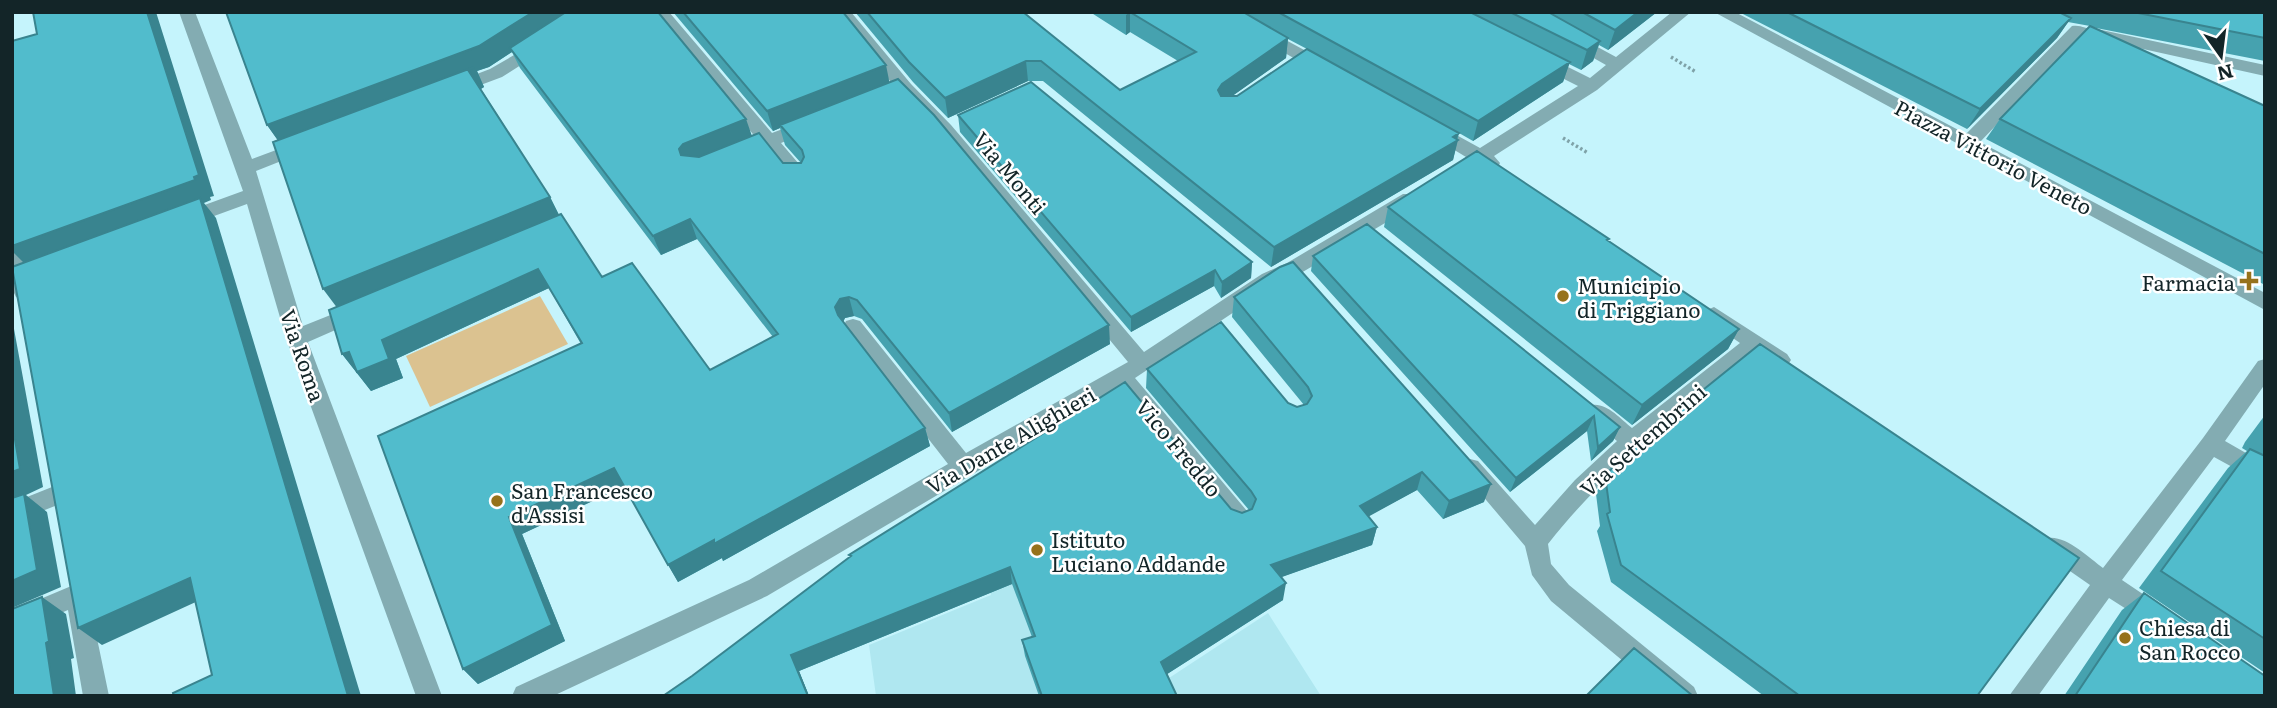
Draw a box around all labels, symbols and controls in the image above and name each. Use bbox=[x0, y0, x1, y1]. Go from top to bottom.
north arrow bbox=[2186, 21, 2256, 91]
text: N bbox=[2214, 58, 2236, 89]
street label: Piazza Vittorio Veneto bbox=[1890, 91, 2098, 221]
street label: Via Monti bbox=[967, 124, 1055, 220]
place label: Farmacia bbox=[2142, 266, 2236, 297]
place label: Municipio di Triggiano bbox=[1577, 269, 1701, 324]
marker: Farmacia bbox=[2241, 273, 2257, 289]
marker: Municipio di Triggiano bbox=[1555, 288, 1571, 304]
street label: Via Roma bbox=[274, 305, 335, 406]
street label: Via Settembrini bbox=[1572, 375, 1712, 503]
street label: Via Dante Alighieri bbox=[919, 378, 1101, 500]
street label: Vico Freddo bbox=[1130, 391, 1230, 503]
place label: San Francesco d'Assisi bbox=[511, 474, 653, 529]
marker: San Francesco d'Assisi bbox=[489, 493, 505, 509]
place label: Istituto Luciano Addande bbox=[1051, 523, 1225, 578]
marker: Istituto Luciano Addande bbox=[1029, 542, 1045, 558]
place label: Chiesa di San Rocco bbox=[2139, 611, 2241, 666]
marker: Chiesa di San Rocco bbox=[2117, 630, 2133, 646]

